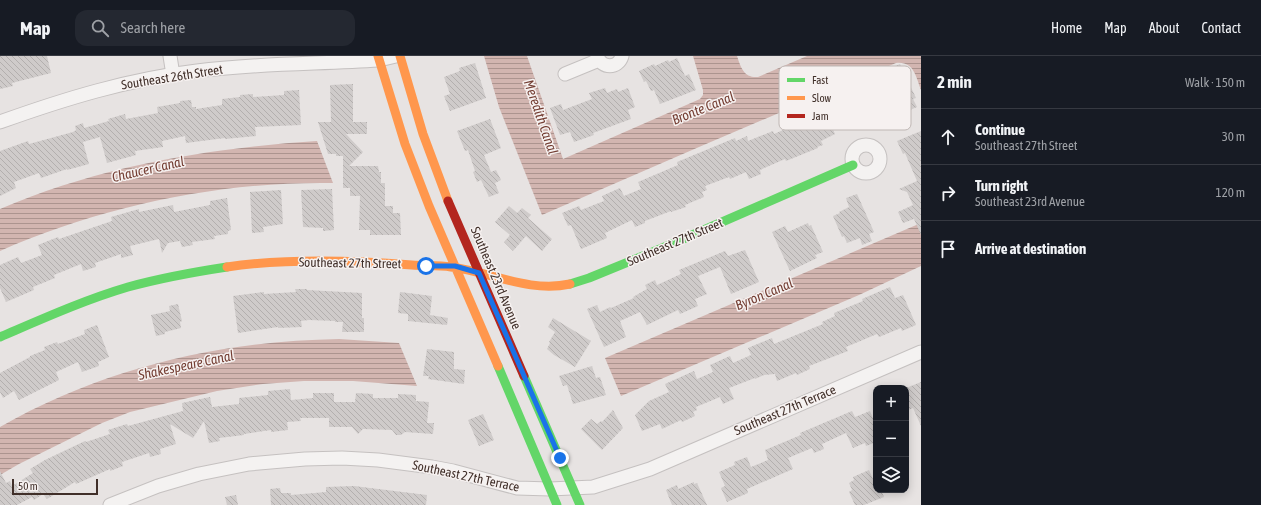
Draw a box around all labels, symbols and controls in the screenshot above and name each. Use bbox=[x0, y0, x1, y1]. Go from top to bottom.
search box bbox=[75, 10, 355, 46]
text: Map bbox=[20, 17, 51, 39]
icon: search bbox=[89, 17, 111, 39]
text: Search here bbox=[121, 19, 185, 36]
text: Home bbox=[1051, 20, 1082, 36]
text: Map bbox=[1104, 20, 1127, 36]
text: About bbox=[1149, 20, 1180, 36]
text: Contact bbox=[1202, 20, 1241, 36]
street label: Southeast 26th Street bbox=[120, 62, 224, 92]
legend bbox=[779, 66, 911, 130]
text: 2 min bbox=[937, 72, 972, 92]
text: Fast bbox=[812, 74, 828, 86]
text: Walk · 150 m bbox=[1185, 75, 1245, 90]
water label: Meredith Canal bbox=[521, 78, 561, 157]
water label: Bronte Canal bbox=[670, 88, 737, 128]
text: Slow bbox=[812, 92, 831, 104]
text: Jam bbox=[812, 110, 829, 122]
text: Continue bbox=[975, 121, 1025, 138]
icon: ahead bbox=[937, 126, 959, 148]
text: 30 m bbox=[1222, 129, 1245, 144]
text: Southeast 27th Street bbox=[975, 138, 1078, 153]
water label: Chaucer Canal bbox=[110, 153, 186, 185]
text: Turn right bbox=[975, 177, 1028, 194]
icon: right bbox=[937, 182, 959, 204]
text: 120 m bbox=[1216, 185, 1245, 200]
text: Southeast 23rd Avenue bbox=[975, 194, 1085, 209]
street label: Southeast 27th Street bbox=[625, 215, 725, 269]
street label: Southeast 23rd Avenue bbox=[468, 224, 524, 332]
icon: arrive bbox=[937, 238, 959, 260]
text: Arrive at destination bbox=[975, 240, 1086, 257]
street label: Southeast 27th Street bbox=[299, 255, 402, 271]
route start bbox=[417, 257, 435, 275]
water label: Byron Canal bbox=[733, 275, 796, 313]
water label: Shakespeare Canal bbox=[136, 347, 236, 383]
street label: Southeast 27th Terrace bbox=[732, 382, 838, 438]
map controls bbox=[873, 385, 909, 493]
button: + bbox=[873, 385, 909, 421]
button: − bbox=[873, 421, 909, 457]
route end bbox=[551, 449, 569, 467]
street label: Southeast 27th Terrace bbox=[411, 457, 521, 495]
button: layers bbox=[873, 457, 909, 493]
scale bar bbox=[12, 477, 98, 496]
text: 50 m bbox=[18, 480, 38, 492]

